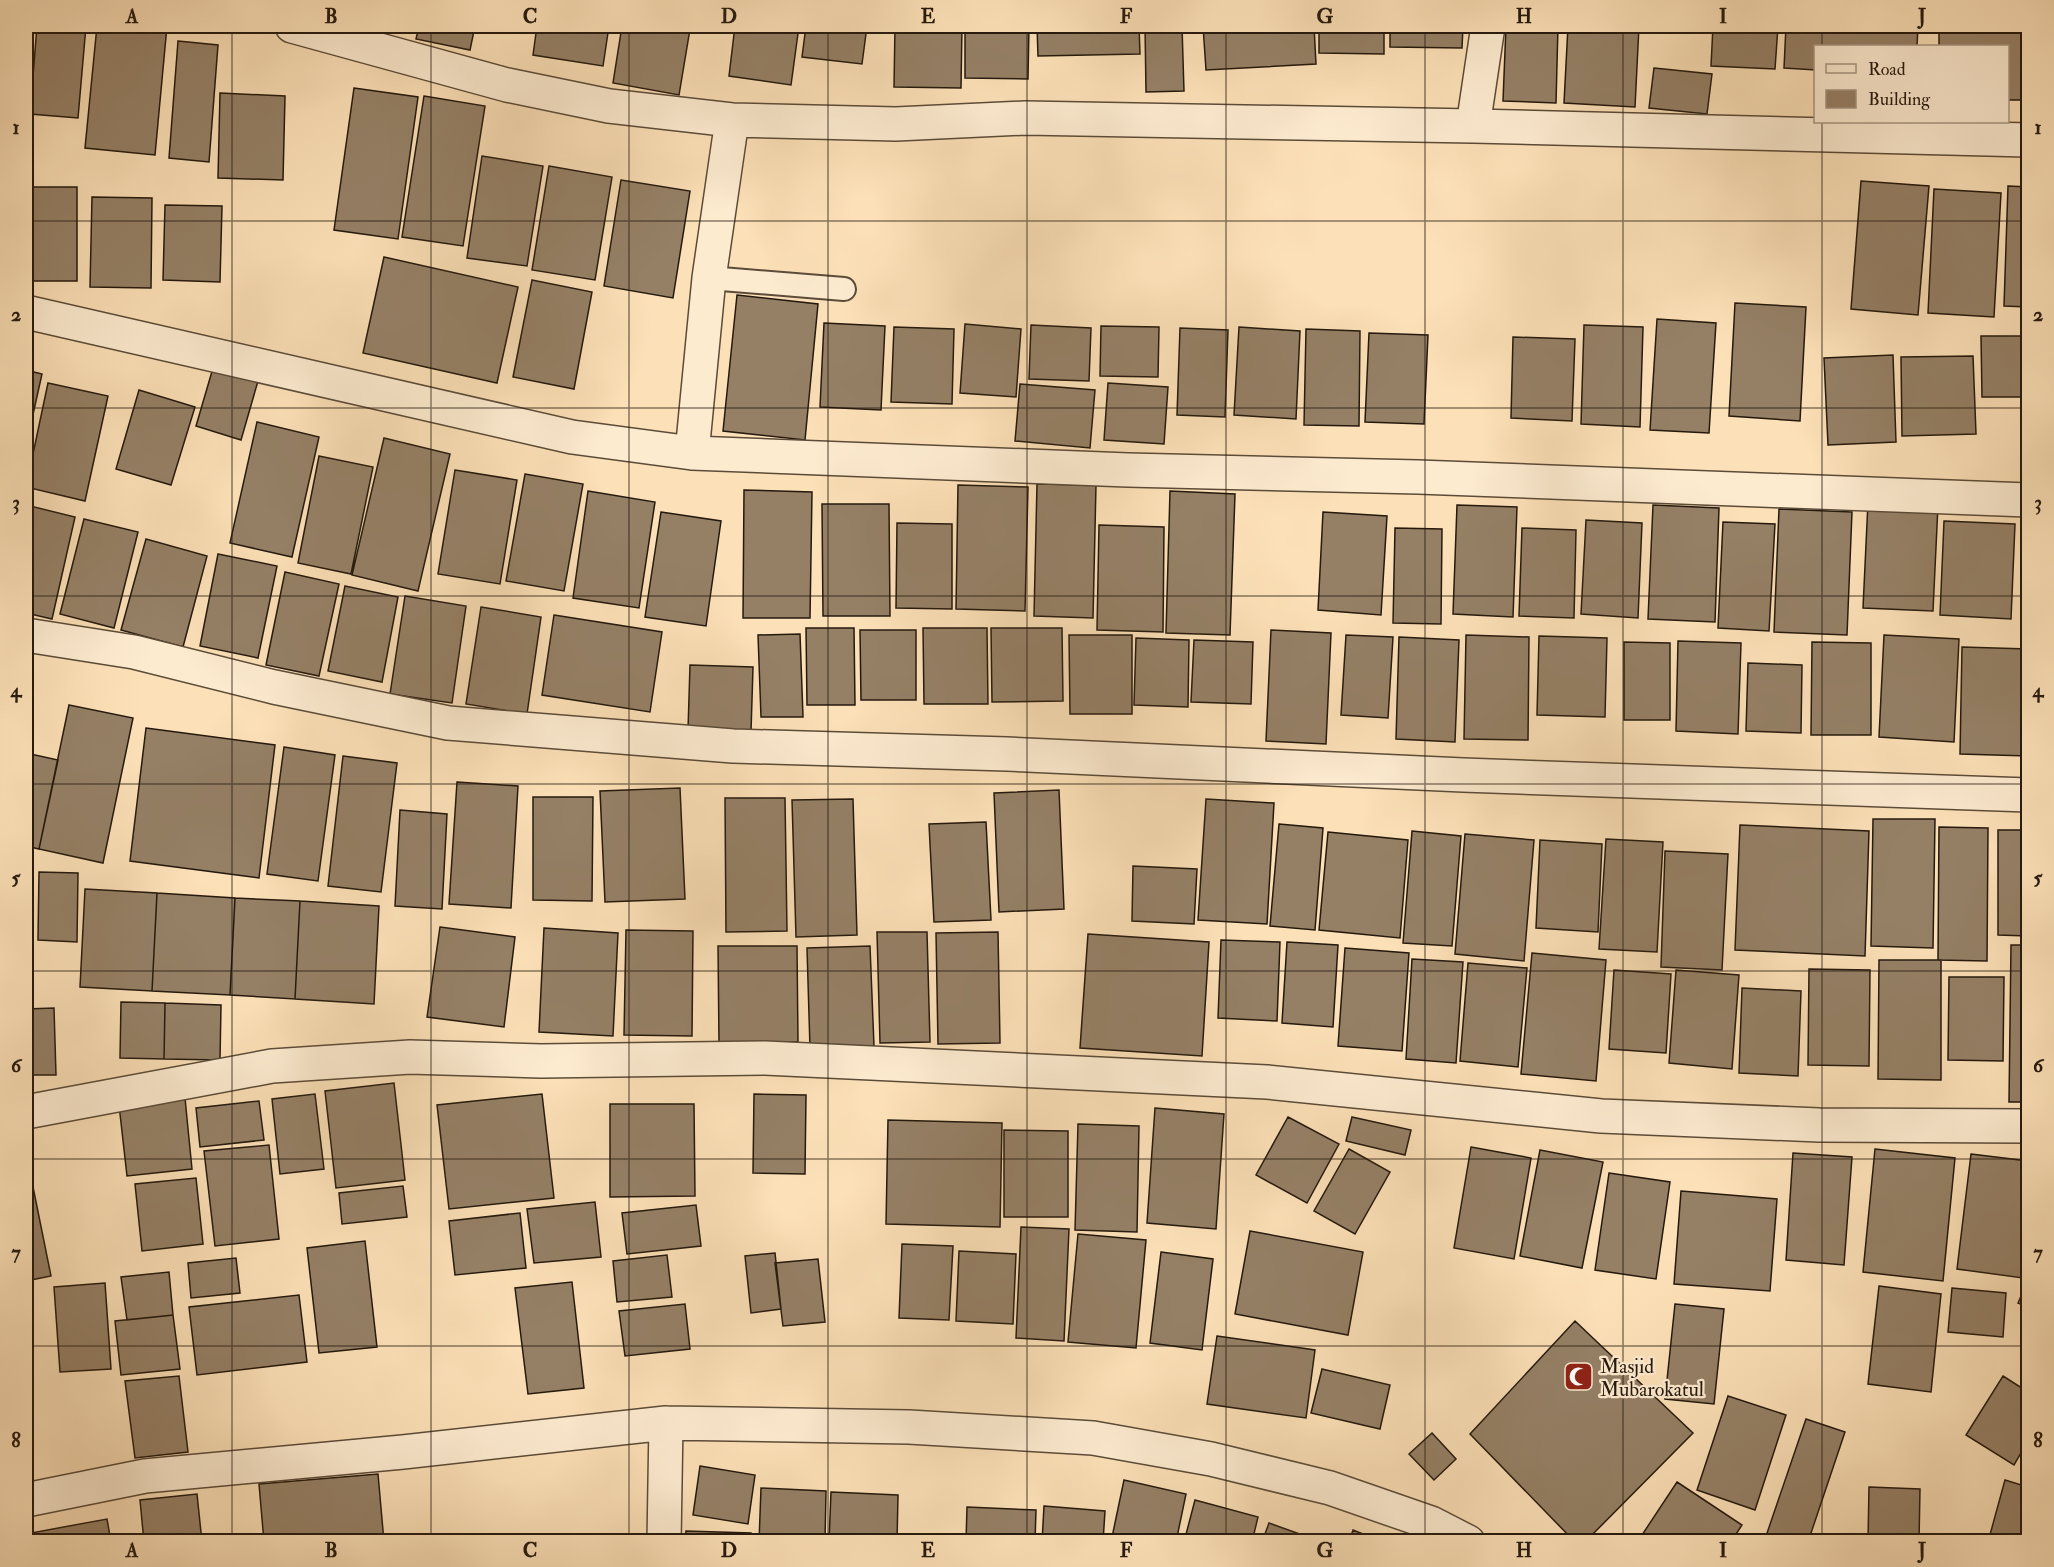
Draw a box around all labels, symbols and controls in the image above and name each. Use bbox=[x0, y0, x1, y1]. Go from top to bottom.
text: A bbox=[125, 4, 139, 29]
text: B bbox=[324, 4, 338, 29]
text: C bbox=[523, 4, 537, 29]
text: D bbox=[721, 4, 737, 29]
text: E bbox=[921, 4, 936, 29]
text: F bbox=[1120, 4, 1133, 29]
text: G bbox=[1317, 4, 1334, 29]
text: H bbox=[1516, 4, 1532, 29]
text: I bbox=[1719, 4, 1727, 29]
text: J bbox=[1917, 4, 1926, 29]
legend bbox=[1814, 45, 2009, 123]
text: Road bbox=[1868, 58, 1906, 81]
text: Building bbox=[1868, 88, 1931, 111]
text: 1 bbox=[12, 115, 20, 140]
text: 1 bbox=[2034, 115, 2042, 140]
text: 2 bbox=[11, 302, 21, 327]
text: 2 bbox=[2033, 302, 2043, 327]
text: 3 bbox=[12, 490, 20, 515]
text: 3 bbox=[2034, 490, 2042, 515]
text: 4 bbox=[10, 678, 23, 703]
text: 4 bbox=[2032, 678, 2045, 703]
text: 5 bbox=[12, 865, 22, 890]
text: 5 bbox=[2034, 865, 2044, 890]
text: 6 bbox=[11, 1053, 23, 1078]
text: 6 bbox=[2033, 1053, 2045, 1078]
text: 7 bbox=[11, 1240, 21, 1265]
text: 7 bbox=[2033, 1240, 2043, 1265]
place label: Masjid Mubarokatul bbox=[1600, 1354, 1704, 1402]
mosque icon: Masjid Mubarokatul bbox=[1563, 1361, 1595, 1393]
text: 8 bbox=[11, 1428, 21, 1453]
text: 8 bbox=[2033, 1428, 2043, 1453]
text: A bbox=[125, 1538, 139, 1563]
text: B bbox=[324, 1538, 338, 1563]
text: C bbox=[523, 1538, 537, 1563]
text: D bbox=[721, 1538, 737, 1563]
text: E bbox=[921, 1538, 936, 1563]
text: F bbox=[1120, 1538, 1133, 1563]
text: G bbox=[1317, 1538, 1334, 1563]
text: H bbox=[1516, 1538, 1532, 1563]
text: I bbox=[1719, 1538, 1727, 1563]
text: J bbox=[1917, 1538, 1926, 1563]

